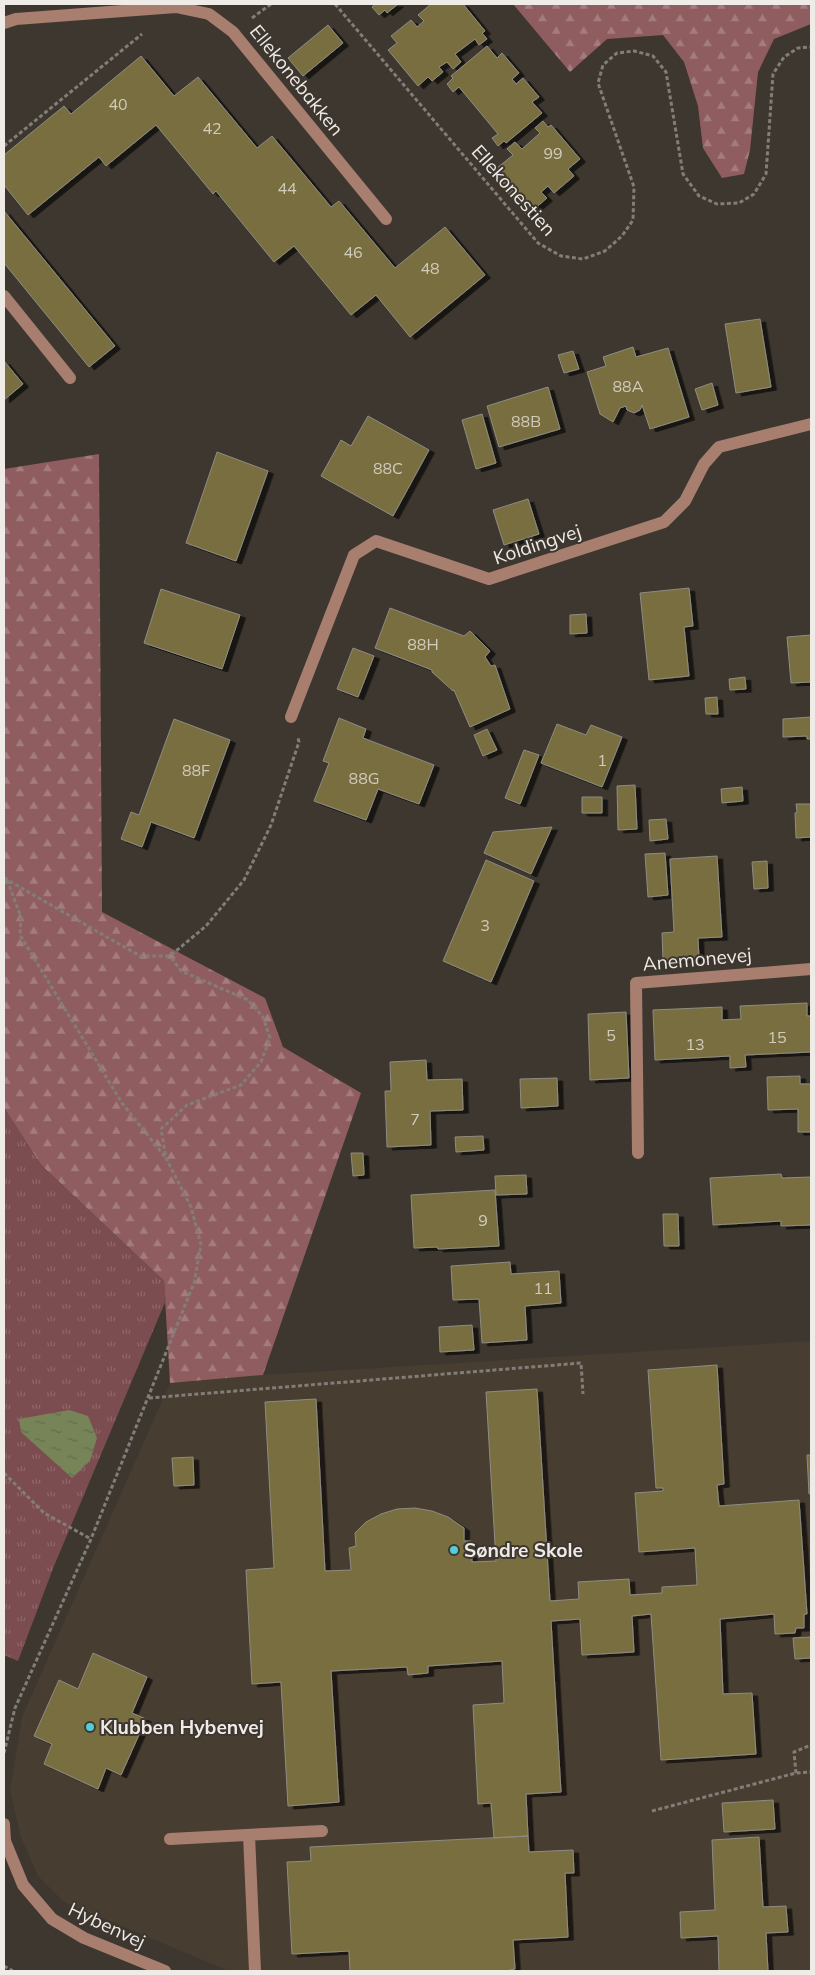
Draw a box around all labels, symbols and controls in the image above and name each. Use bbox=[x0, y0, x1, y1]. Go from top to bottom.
street label: Ellekonebakken bbox=[245, 20, 349, 140]
house number: 40 bbox=[108, 94, 128, 114]
house number: 42 bbox=[202, 118, 222, 138]
street label: Ellekonestien bbox=[467, 139, 561, 241]
house number: 99 bbox=[543, 143, 563, 163]
house number: 44 bbox=[277, 178, 297, 198]
house number: 46 bbox=[343, 242, 363, 262]
house number: 48 bbox=[420, 258, 440, 278]
house number: 88A bbox=[613, 376, 644, 396]
house number: 88B bbox=[511, 411, 541, 431]
house number: 88C bbox=[373, 458, 403, 478]
street label: Koldingvej bbox=[490, 519, 584, 569]
house number: 88H bbox=[407, 634, 439, 654]
house number: 1 bbox=[597, 750, 607, 770]
house number: 88F bbox=[182, 760, 210, 780]
house number: 88G bbox=[349, 768, 379, 788]
house number: 3 bbox=[480, 915, 490, 935]
street label: Anemonevej bbox=[642, 942, 752, 976]
house number: 5 bbox=[606, 1025, 616, 1045]
house number: 15 bbox=[767, 1027, 787, 1047]
house number: 13 bbox=[685, 1034, 705, 1054]
house number: 7 bbox=[410, 1109, 420, 1129]
house number: 9 bbox=[478, 1210, 488, 1230]
house number: 11 bbox=[533, 1278, 553, 1298]
place label: Søndre Skole bbox=[464, 1538, 583, 1562]
marker: Søndre Skole bbox=[448, 1544, 460, 1556]
place label: Klubben Hybenvej bbox=[100, 1715, 264, 1739]
marker: Klubben Hybenvej bbox=[84, 1721, 96, 1733]
street label: Hybenvej bbox=[65, 1897, 149, 1953]

